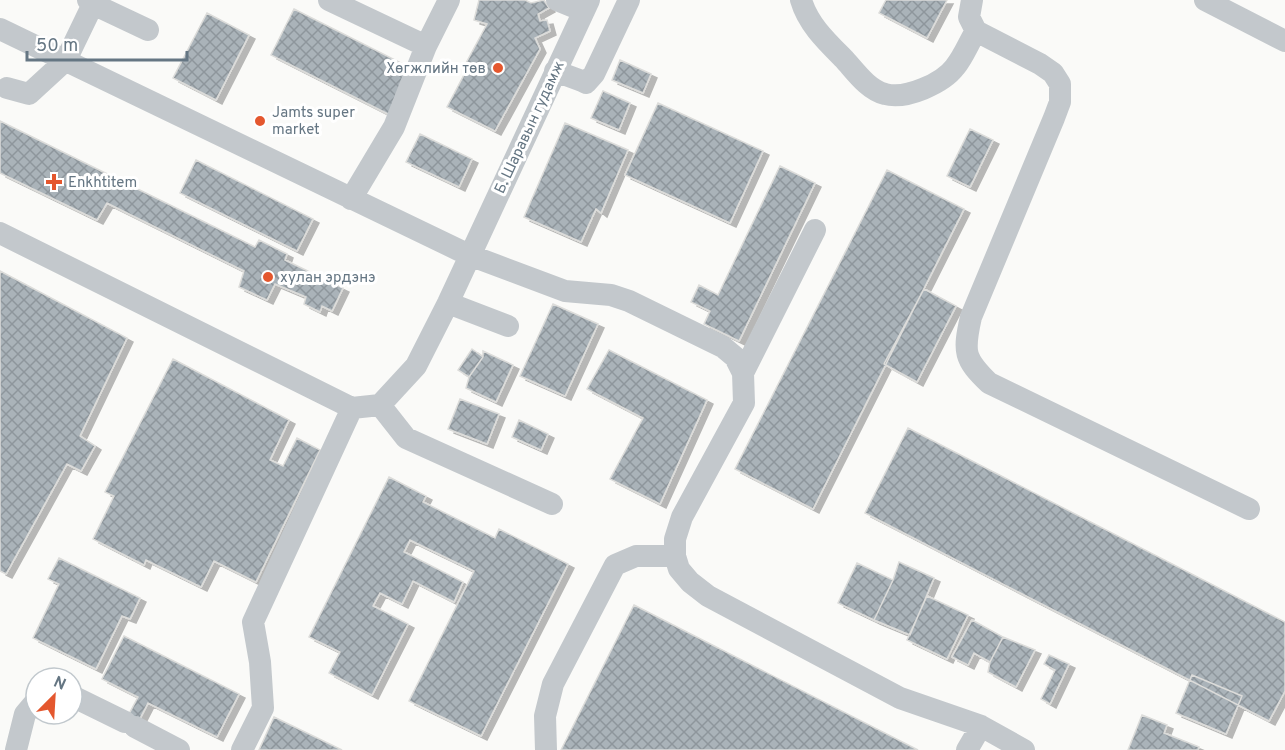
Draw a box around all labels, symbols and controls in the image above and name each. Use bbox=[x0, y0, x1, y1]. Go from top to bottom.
scale bar bbox=[27, 24, 188, 62]
text: 50 m bbox=[36, 35, 78, 58]
street label: Б. Шаравын гудамж bbox=[491, 58, 570, 197]
place label: Хөгжлийн төв bbox=[386, 60, 486, 79]
marker: Хөгжлийн төв bbox=[491, 61, 505, 75]
place label: Jamts super market bbox=[272, 104, 355, 140]
marker: Jamts super market bbox=[253, 114, 267, 128]
marker: Enkhtitem bbox=[45, 173, 63, 191]
place label: Enkhtitem bbox=[68, 174, 137, 193]
place label: хулан эрдэнэ bbox=[280, 269, 376, 288]
marker: хулан эрдэнэ bbox=[261, 270, 275, 284]
north arrow bbox=[24, 666, 84, 726]
text: N bbox=[50, 673, 69, 696]

